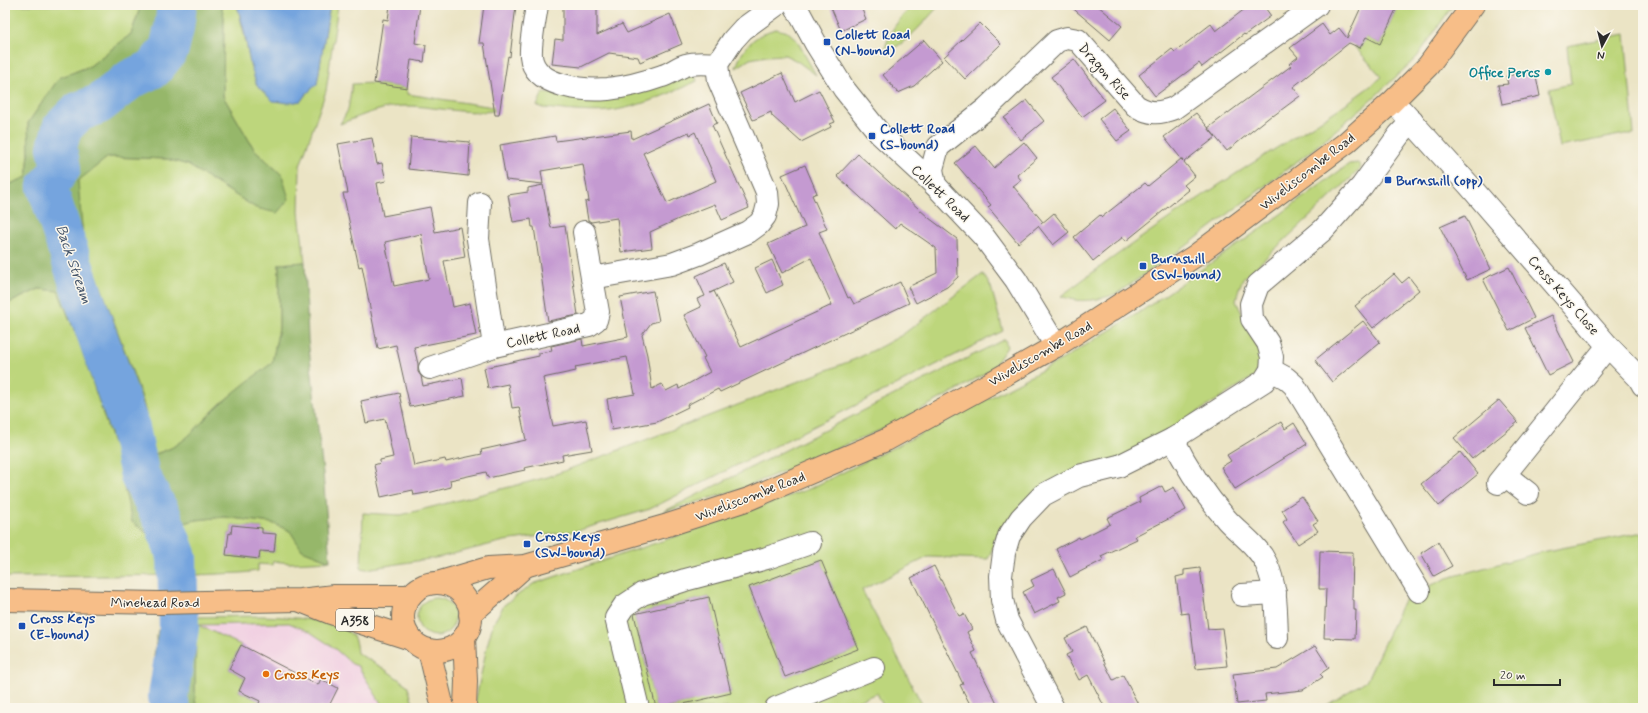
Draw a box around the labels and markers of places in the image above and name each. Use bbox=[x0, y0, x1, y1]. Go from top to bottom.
place label: Collett Road (N-bound) bbox=[835, 26, 910, 60]
marker: Collett Road (N-bound) bbox=[822, 37, 832, 47]
place label: Office Percs bbox=[1469, 64, 1541, 82]
marker: Office Percs bbox=[1543, 67, 1553, 77]
place label: Collett Road (S-bound) bbox=[880, 120, 955, 154]
marker: Collett Road (S-bound) bbox=[867, 131, 877, 141]
place label: Burnshill (opp) bbox=[1396, 172, 1482, 190]
marker: Burnshill (opp) bbox=[1383, 175, 1393, 185]
place label: Burnshill (SW-bound) bbox=[1151, 250, 1221, 284]
marker: Burnshill (SW-bound) bbox=[1138, 261, 1148, 271]
place label: Cross Keys (SW-bound) bbox=[535, 528, 605, 562]
marker: Cross Keys (SW-bound) bbox=[522, 539, 532, 549]
place label: Cross Keys (E-bound) bbox=[30, 610, 96, 644]
marker: Cross Keys (E-bound) bbox=[17, 621, 27, 631]
place label: Cross Keys bbox=[274, 666, 340, 684]
marker: Cross Keys bbox=[261, 669, 271, 679]

